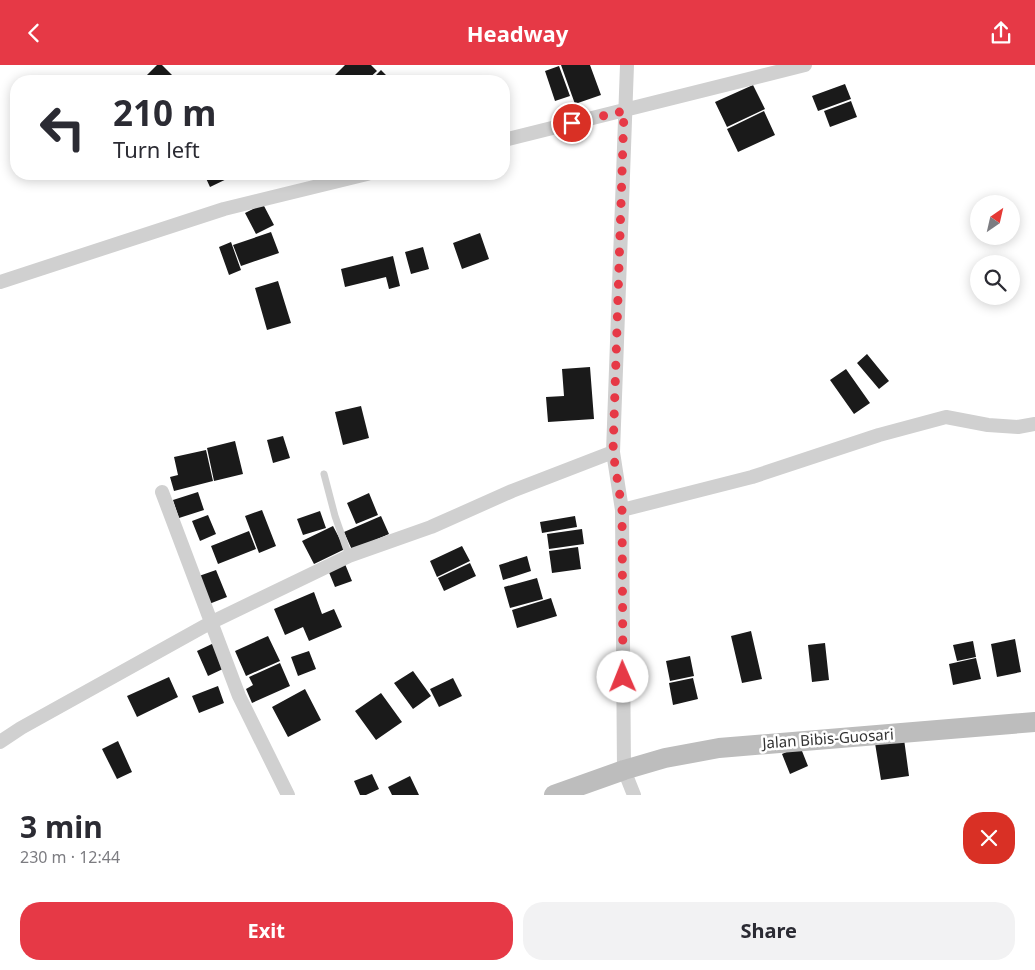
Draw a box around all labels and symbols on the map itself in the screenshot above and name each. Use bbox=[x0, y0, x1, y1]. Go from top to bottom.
pin bbox=[551, 102, 593, 144]
north arrow bbox=[970, 195, 1020, 245]
position arrow bbox=[596, 650, 648, 702]
street label: Jalan Bibis-Guosari bbox=[760, 723, 894, 753]

